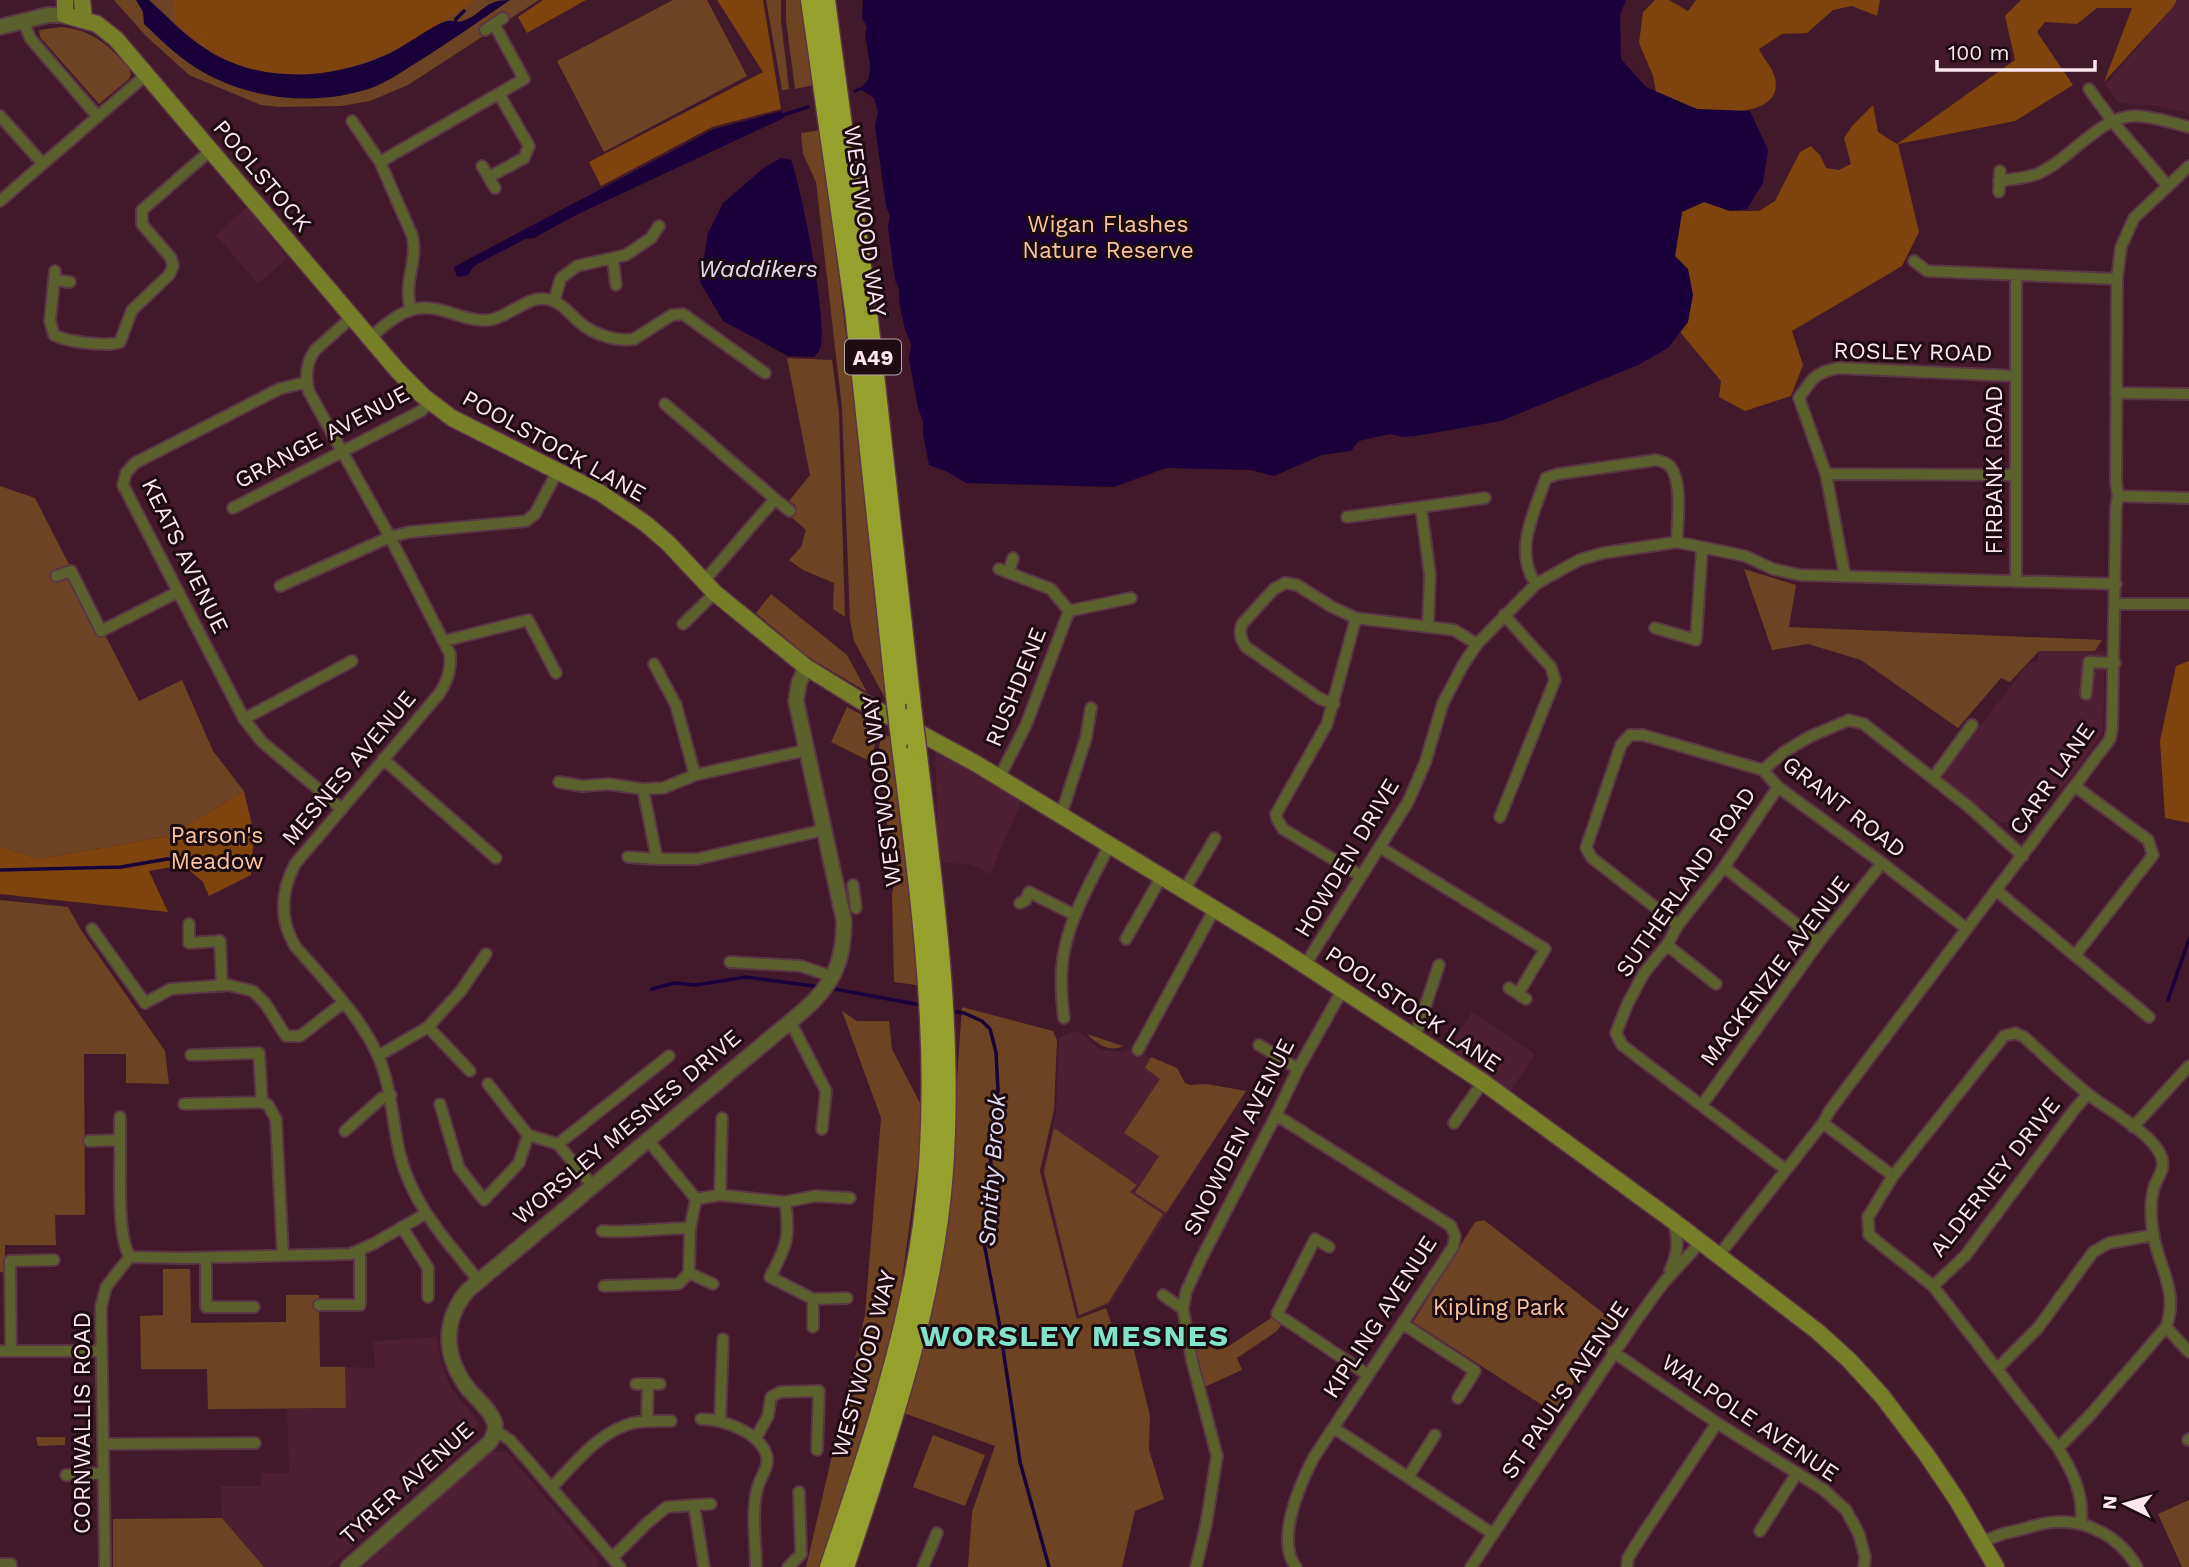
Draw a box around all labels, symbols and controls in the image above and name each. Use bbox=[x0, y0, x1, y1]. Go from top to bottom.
scale bar bbox=[1937, 28, 2094, 72]
text: 100 m bbox=[1948, 40, 2010, 65]
street label: POOLSTOCK bbox=[207, 115, 317, 237]
street label: WESTWOOD WAY bbox=[838, 124, 892, 318]
park label: Wigan Flashes Nature Reserve bbox=[1022, 211, 1194, 264]
water label: Waddikers bbox=[698, 255, 818, 283]
street label: ROSLEY ROAD bbox=[1833, 337, 1993, 367]
road number: A49 bbox=[845, 340, 901, 374]
street label: GRANGE AVENUE bbox=[230, 380, 414, 494]
street label: POOLSTOCK LANE bbox=[457, 384, 651, 508]
street label: FIRBANK ROAD bbox=[1981, 385, 2008, 555]
street label: KEATS AVENUE bbox=[136, 474, 234, 638]
street label: RUSHDENE bbox=[980, 624, 1052, 750]
street label: MESNES AVENUE bbox=[276, 685, 422, 851]
street label: WESTWOOD WAY bbox=[857, 694, 907, 888]
street label: CARR LANE bbox=[2004, 718, 2100, 840]
street label: GRANT ROAD bbox=[1777, 751, 1911, 863]
street label: HOWDEN DRIVE bbox=[1289, 774, 1405, 942]
street label: SUTHERLAND ROAD bbox=[1610, 782, 1762, 982]
park label: Parson's Meadow bbox=[171, 822, 263, 875]
street label: MACKENZIE AVENUE bbox=[1695, 871, 1855, 1071]
street label: POOLSTOCK LANE bbox=[1320, 940, 1506, 1078]
street label: WORSLEY MESNES DRIVE bbox=[508, 1024, 746, 1230]
street label: SNOWDEN AVENUE bbox=[1178, 1034, 1300, 1240]
water label: Smithy Brook bbox=[973, 1092, 1011, 1247]
street label: ALDERNEY DRIVE bbox=[1924, 1092, 2066, 1262]
street label: KIPLING AVENUE bbox=[1317, 1231, 1443, 1403]
street label: WESTWOOD WAY bbox=[826, 1267, 902, 1461]
park label: Kipling Park bbox=[1433, 1294, 1565, 1321]
street label: ST PAUL'S AVENUE bbox=[1496, 1296, 1634, 1484]
street label: CORNWALLIS ROAD bbox=[69, 1312, 96, 1534]
district label: WORSLEY MESNES bbox=[920, 1318, 1230, 1353]
street label: WALPOLE AVENUE bbox=[1656, 1349, 1844, 1487]
street label: TYRER AVENUE bbox=[335, 1416, 479, 1550]
north arrow bbox=[2091, 1469, 2161, 1539]
text: N bbox=[2097, 1495, 2122, 1511]

